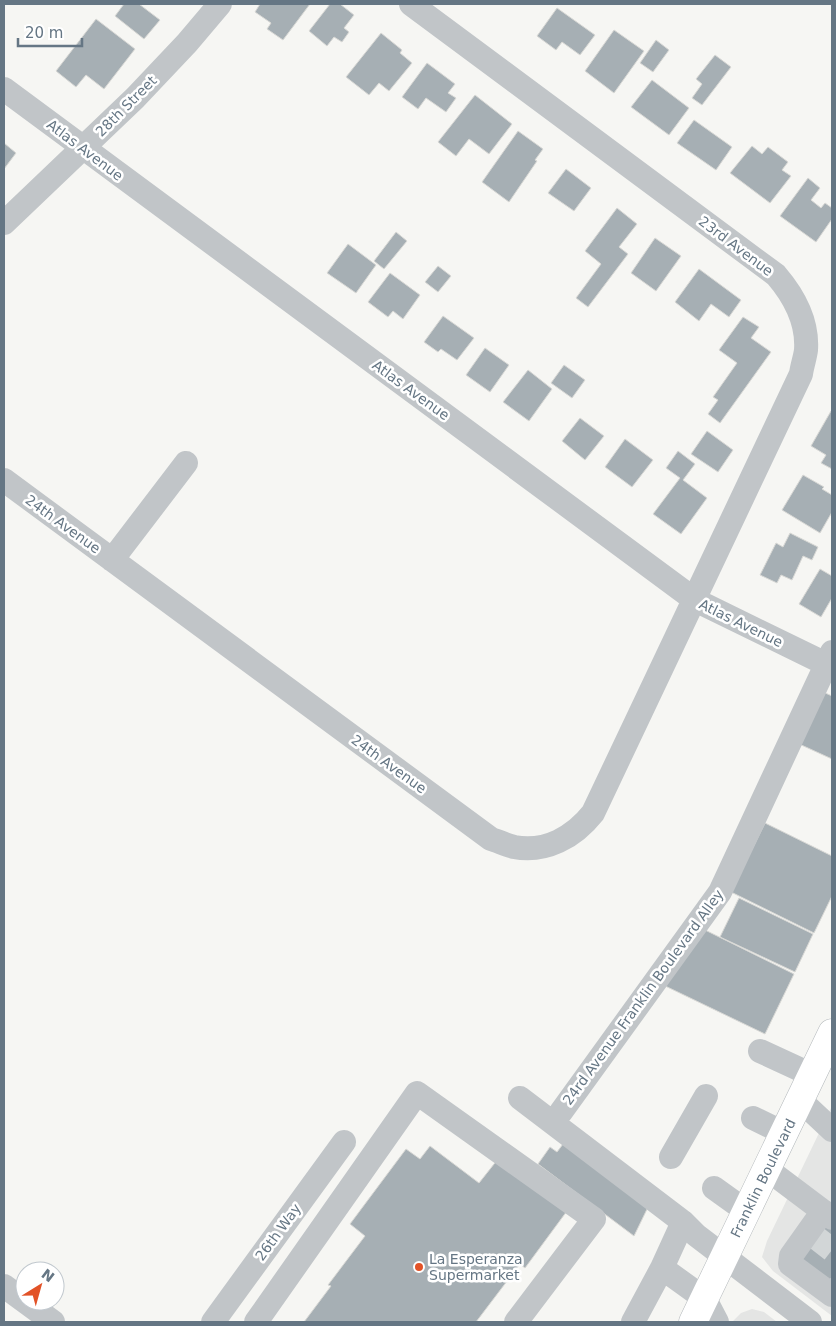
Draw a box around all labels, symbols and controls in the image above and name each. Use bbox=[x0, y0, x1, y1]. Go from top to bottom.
scale bar bbox=[18, 15, 81, 47]
text: 20 m bbox=[25, 24, 63, 42]
street label: 28th Street bbox=[92, 72, 160, 140]
street label: Atlas Avenue bbox=[44, 116, 126, 184]
street label: 23rd Avenue bbox=[696, 213, 776, 279]
street label: Atlas Avenue bbox=[369, 357, 453, 423]
street label: 24th Avenue bbox=[22, 491, 104, 557]
street label: Atlas Avenue bbox=[697, 596, 785, 650]
street label: 24th Avenue bbox=[348, 731, 430, 797]
street label: 24rd Avenue Franklin Boulevard Alley bbox=[560, 886, 726, 1108]
street label: Franklin Boulevard bbox=[727, 1116, 799, 1240]
street label: 26th Way bbox=[252, 1200, 304, 1264]
place label: La Esperanza Supermarket bbox=[429, 1251, 523, 1283]
north arrow bbox=[15, 1261, 65, 1311]
marker: La Esperanza Supermarket bbox=[413, 1261, 425, 1273]
text: N bbox=[38, 1266, 57, 1286]

